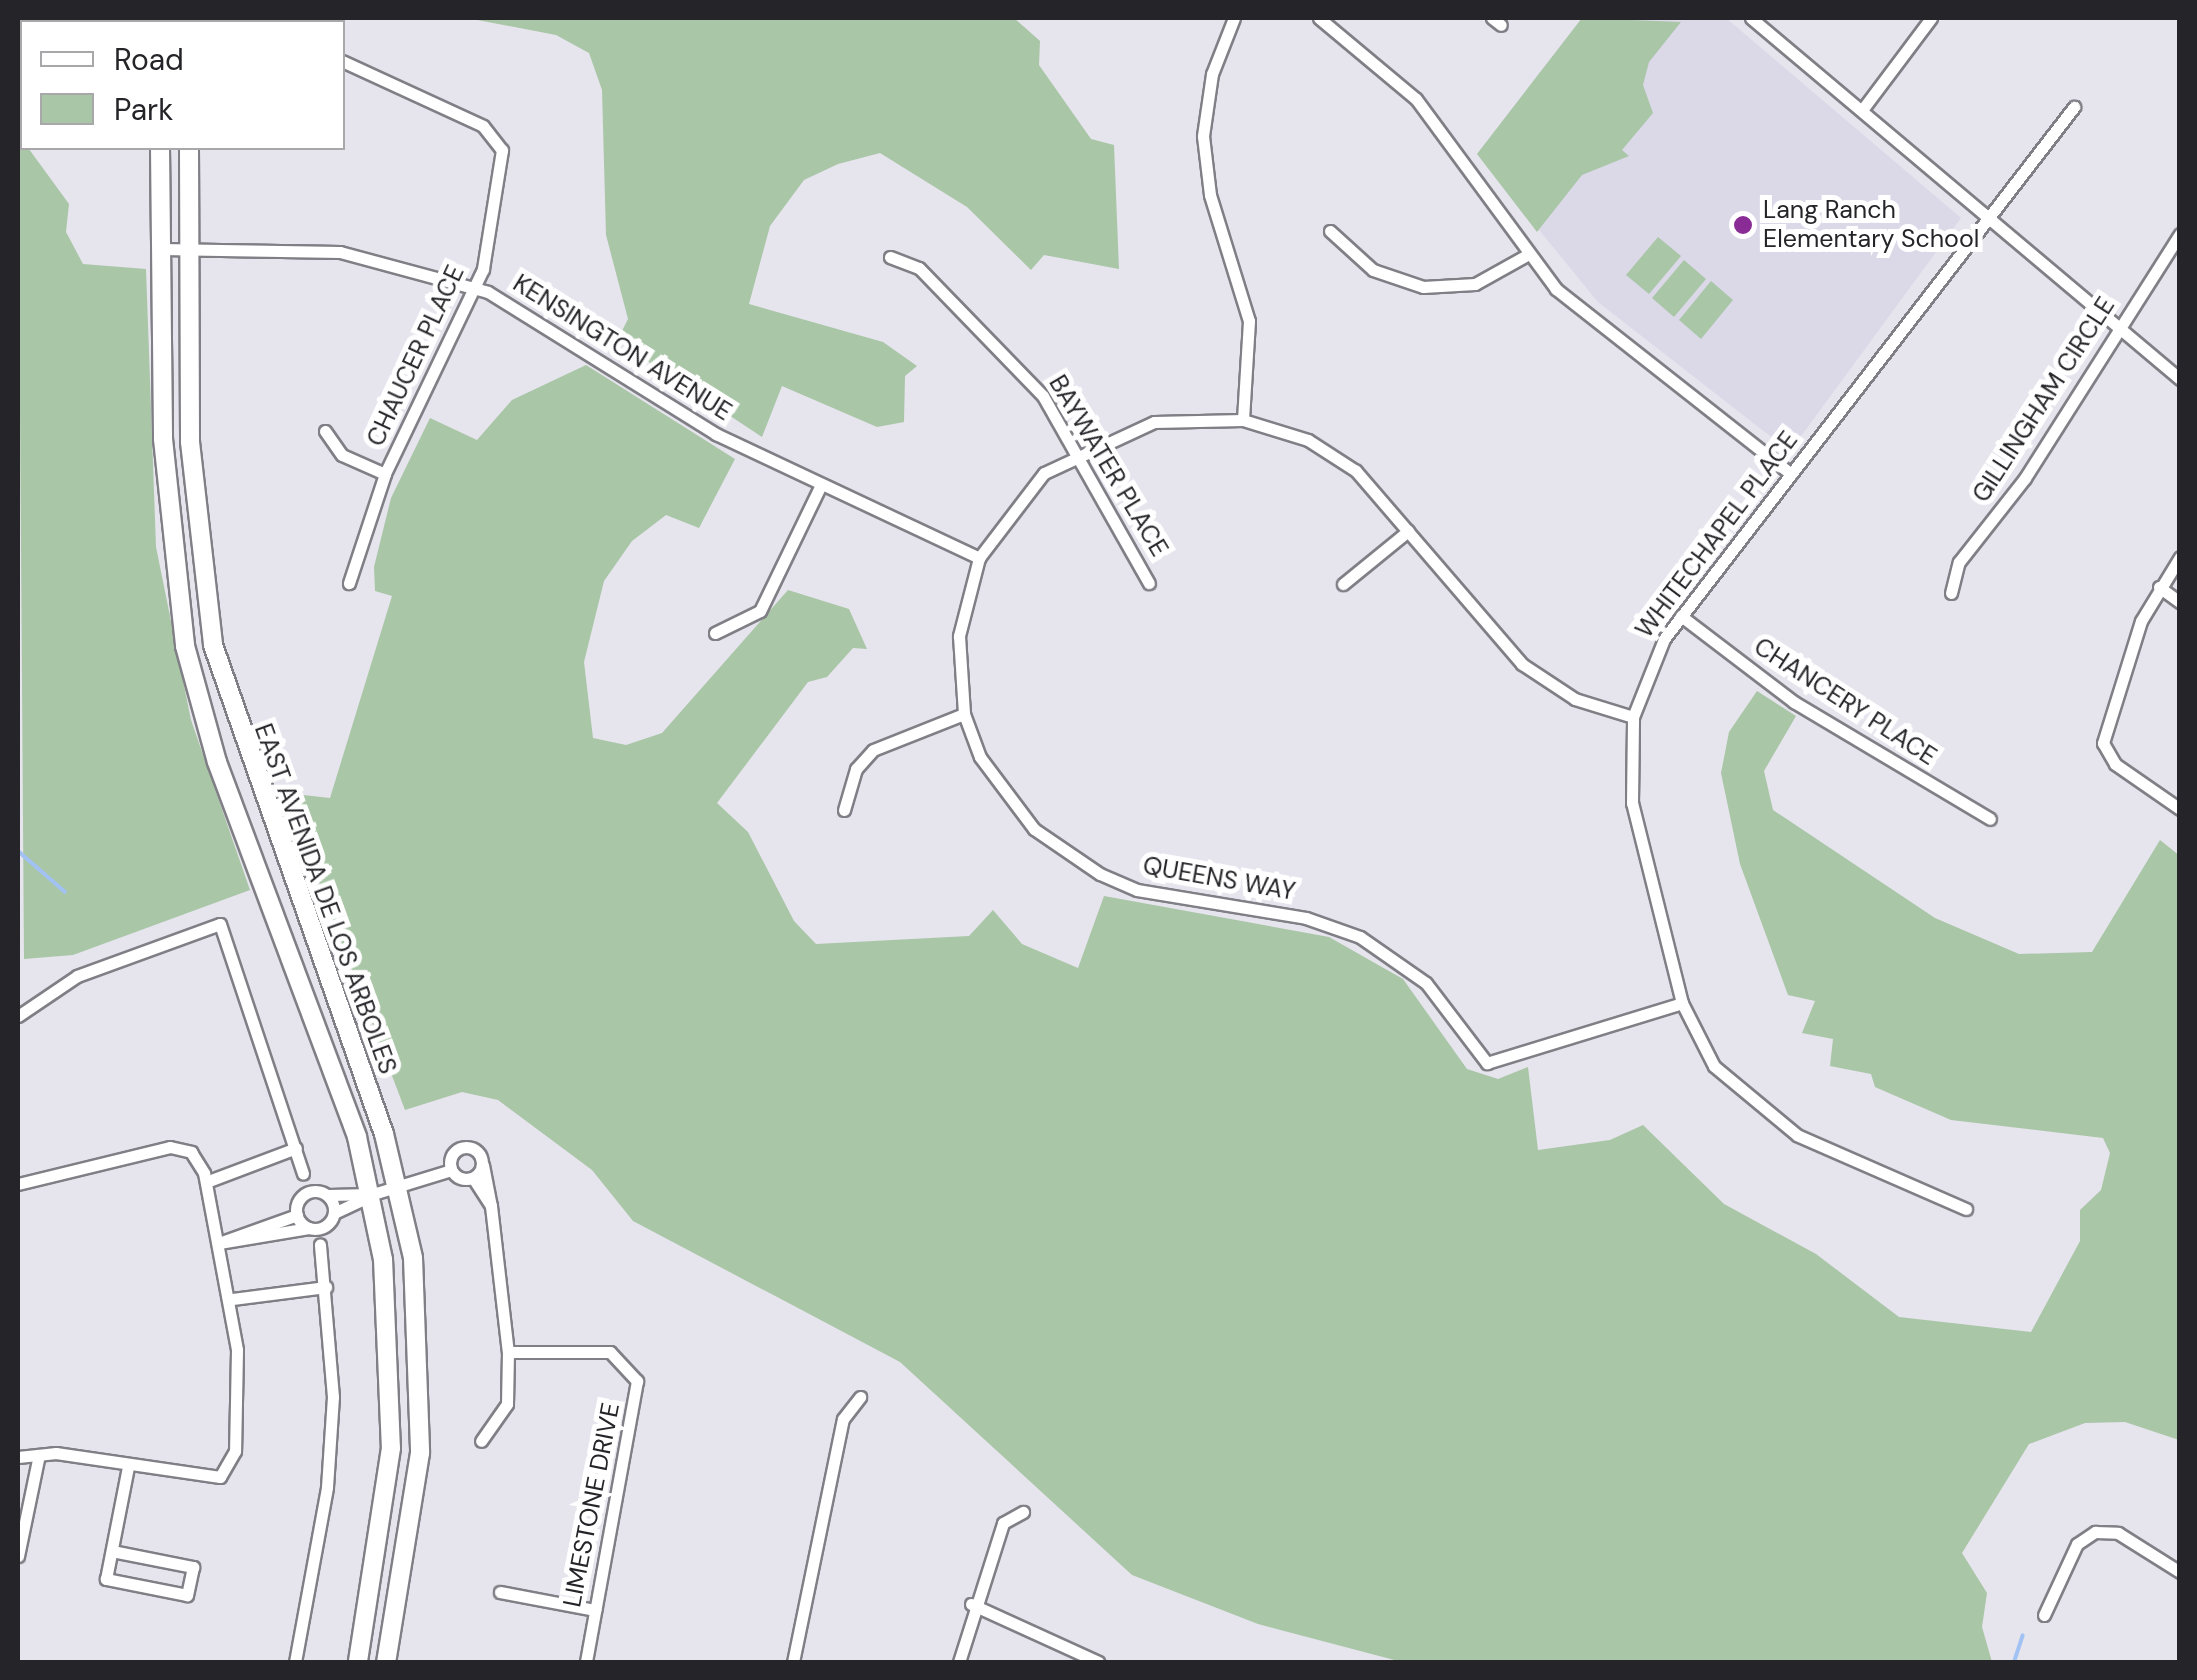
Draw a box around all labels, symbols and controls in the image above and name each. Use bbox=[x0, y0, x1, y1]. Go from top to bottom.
legend bbox=[20, 20, 345, 150]
text: Road bbox=[114, 40, 184, 79]
text: Park bbox=[114, 90, 173, 129]
place label: Lang Ranch Elementary School bbox=[1763, 196, 1979, 255]
marker: Lang Ranch Elementary School bbox=[1732, 214, 1754, 236]
street label: CHAUCER PLACE bbox=[361, 261, 471, 451]
street label: KENSINGTON AVENUE bbox=[507, 269, 737, 427]
street label: GILLINGHAM CIRCLE bbox=[1967, 292, 2121, 508]
street label: BAYWATER PLACE bbox=[1042, 370, 1174, 562]
street label: WHITECHAPEL PLACE bbox=[1630, 426, 1804, 644]
street label: CHANCERY PLACE bbox=[1748, 632, 1942, 772]
street label: EAST AVENIDA DE LOS ARBOLES bbox=[248, 720, 402, 1078]
street label: QUEENS WAY bbox=[1141, 851, 1297, 907]
street label: LIMESTONE DRIVE bbox=[557, 1400, 627, 1610]

